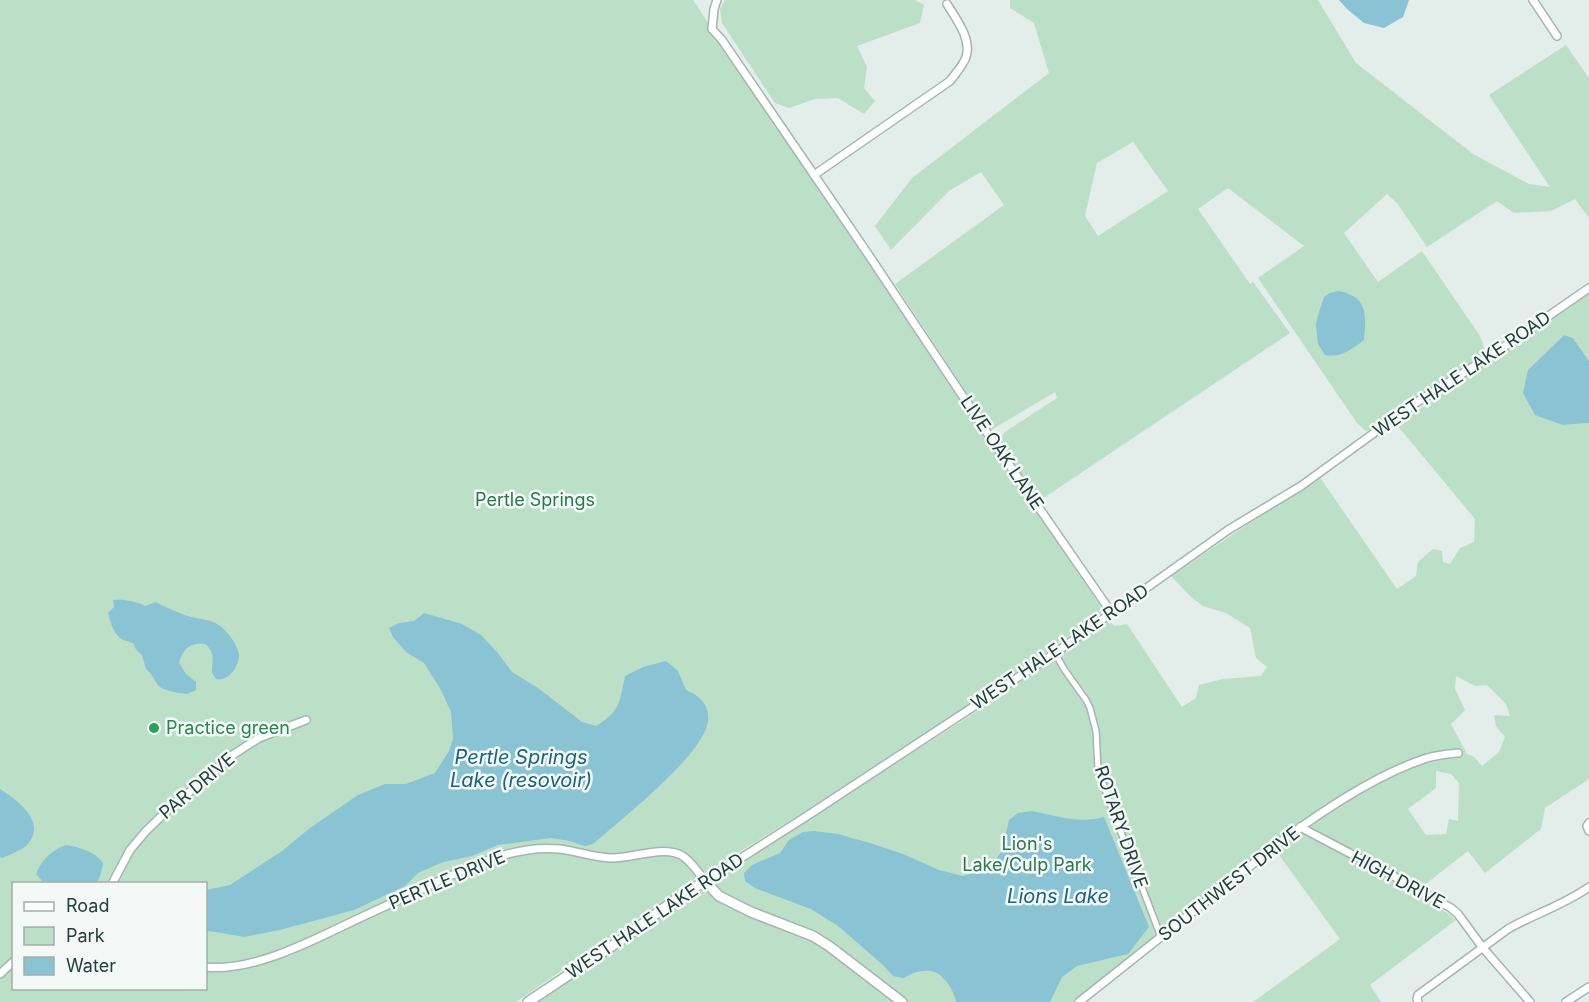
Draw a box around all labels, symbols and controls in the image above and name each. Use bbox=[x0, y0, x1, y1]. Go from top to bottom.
street label: WEST HALE LAKE ROAD bbox=[1369, 306, 1554, 441]
street label: LIVE OAK LANE bbox=[957, 392, 1048, 514]
park label: Pertle Springs bbox=[475, 489, 595, 510]
street label: WEST HALE LAKE ROAD bbox=[967, 579, 1152, 714]
place label: Practice green bbox=[166, 717, 290, 738]
marker: Practice green bbox=[147, 721, 161, 735]
water label: Pertle Springs Lake (resovoir) bbox=[450, 745, 592, 792]
street label: PAR DRIVE bbox=[155, 748, 239, 823]
street label: ROTARY DRIVE bbox=[1091, 763, 1152, 891]
street label: SOUTHWEST DRIVE bbox=[1154, 822, 1303, 945]
park label: Lion's Lake/Culp Park bbox=[962, 833, 1092, 875]
street label: PERTLE DRIVE bbox=[386, 846, 508, 913]
street label: HIGH DRIVE bbox=[1348, 846, 1449, 913]
street label: WEST HALE LAKE ROAD bbox=[562, 848, 747, 983]
legend bbox=[12, 882, 207, 990]
water label: Lions Lake bbox=[1007, 884, 1109, 908]
text: Road bbox=[66, 895, 109, 916]
text: Park bbox=[66, 925, 105, 946]
text: Water bbox=[66, 955, 116, 976]

